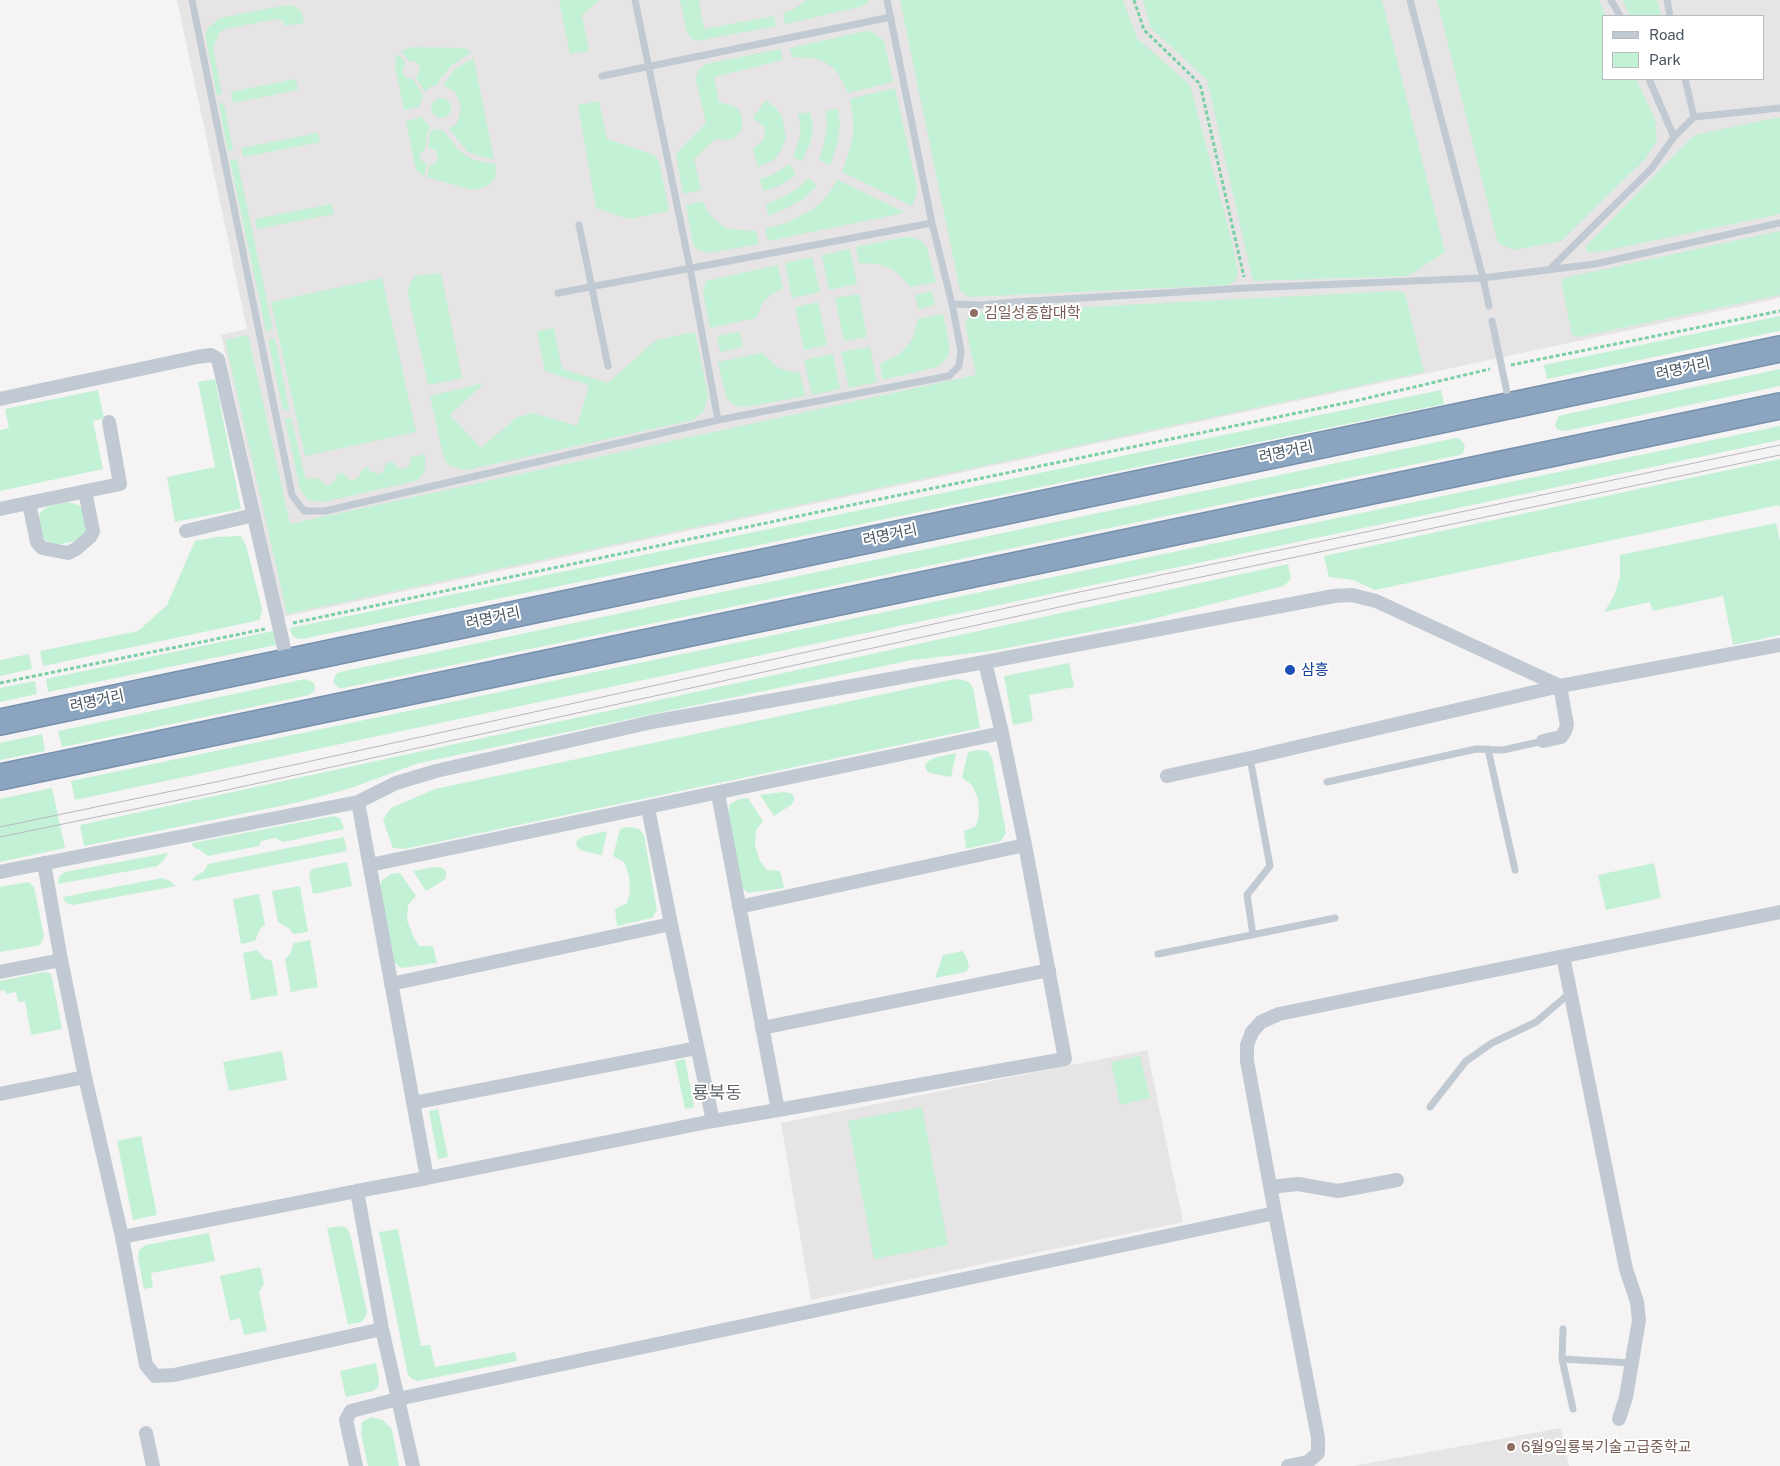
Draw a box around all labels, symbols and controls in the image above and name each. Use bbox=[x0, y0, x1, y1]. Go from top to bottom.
legend bbox=[1602, 15, 1765, 80]
text: Road bbox=[1649, 26, 1685, 43]
text: Park bbox=[1649, 51, 1681, 68]
place label: 김일성종합대학 bbox=[984, 304, 1081, 322]
marker: 김일성종합대학 bbox=[968, 307, 980, 319]
street label: 려명거리 bbox=[1654, 354, 1712, 384]
street label: 려명거리 bbox=[1257, 437, 1315, 467]
street label: 려명거리 bbox=[861, 520, 919, 550]
street label: 려명거리 bbox=[464, 603, 522, 633]
place label: 삼흥 bbox=[1301, 661, 1329, 679]
marker: 삼흥 bbox=[1283, 663, 1297, 677]
street label: 려명거리 bbox=[68, 686, 126, 716]
district label: 룡북동 bbox=[692, 1082, 742, 1104]
place label: 6월9일룡북기술고급중학교 bbox=[1521, 1438, 1692, 1456]
marker: 6월9일룡북기술고급중학교 bbox=[1505, 1441, 1517, 1453]

